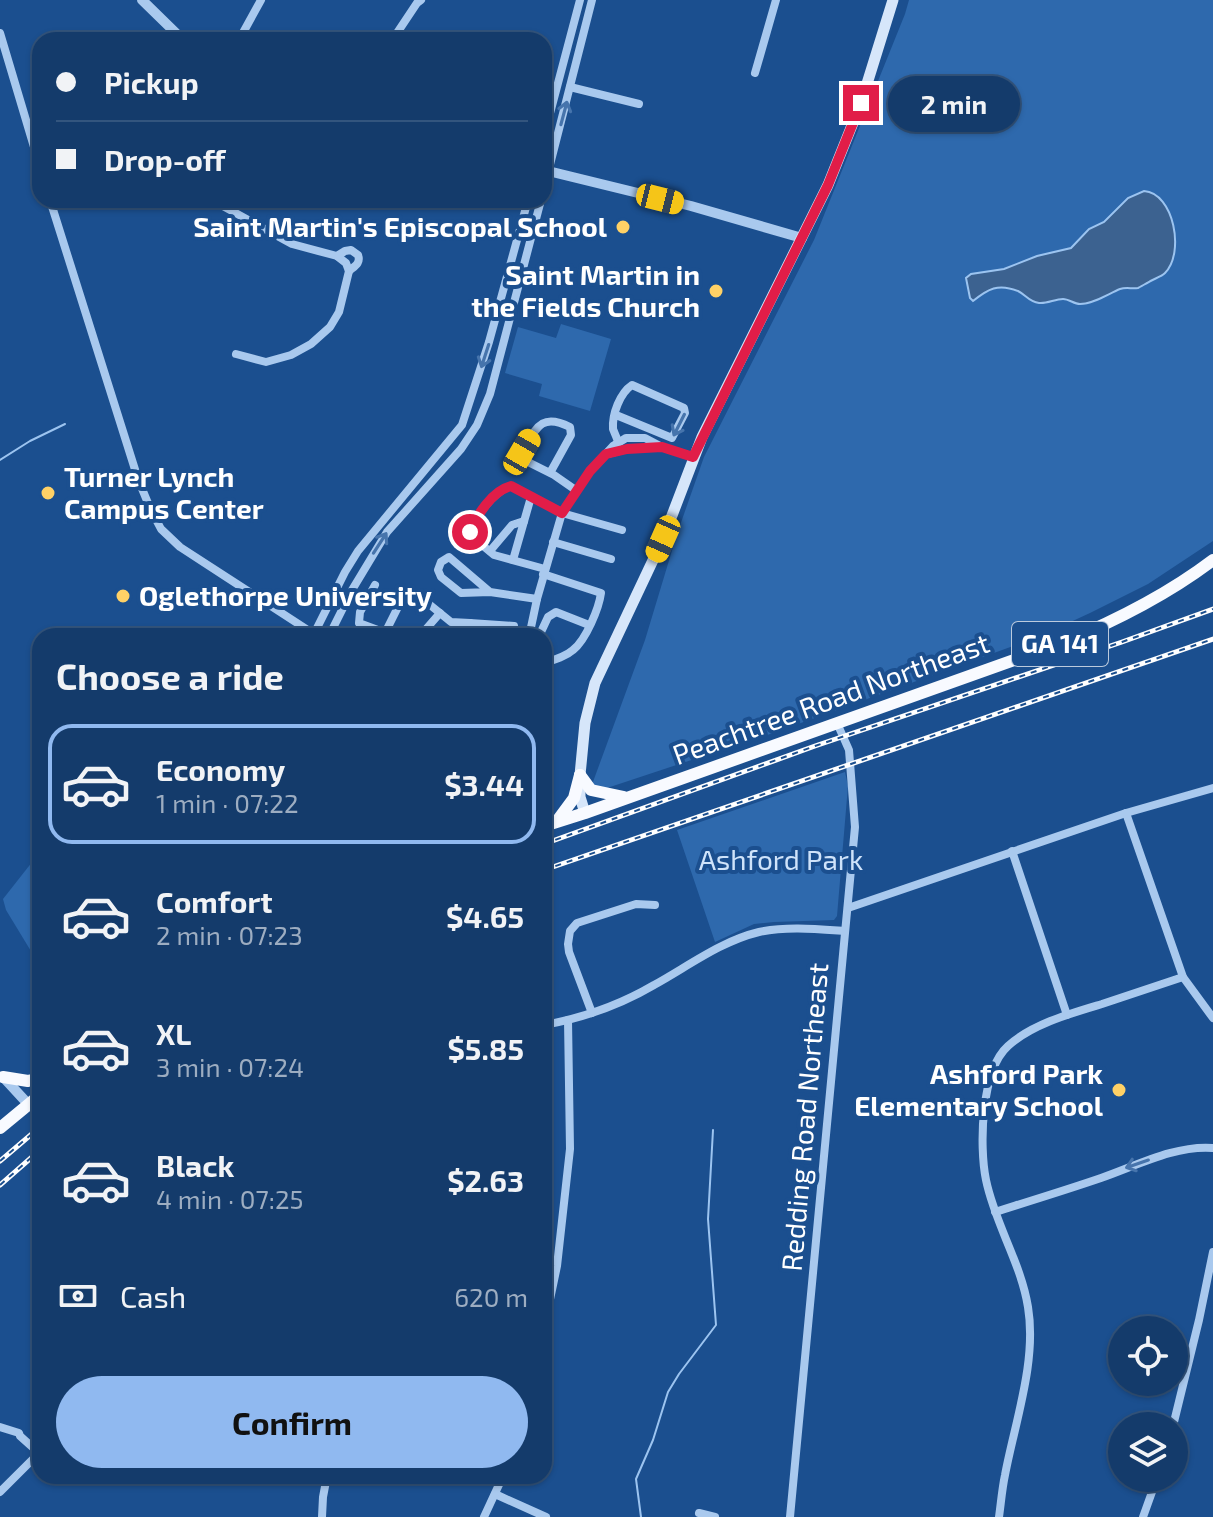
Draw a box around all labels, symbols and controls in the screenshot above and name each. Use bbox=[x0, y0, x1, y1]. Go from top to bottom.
text: Pickup bbox=[104, 64, 199, 100]
callout: 2 min bbox=[889, 75, 1021, 131]
route end bbox=[843, 85, 879, 121]
text: 2 min bbox=[921, 88, 987, 119]
one-way arrow bbox=[557, 100, 572, 126]
text: Drop-off bbox=[104, 141, 226, 177]
car bbox=[634, 182, 686, 216]
place label: Saint Martin's Episcopal School bbox=[193, 209, 608, 243]
marker: Saint Martin's Episcopal School bbox=[614, 218, 632, 236]
place label: Saint Martin in the Fields Church bbox=[471, 257, 700, 323]
marker: Saint Martin in the Fields Church bbox=[707, 282, 725, 300]
one-way arrow bbox=[476, 343, 491, 368]
one-way arrow bbox=[670, 412, 686, 436]
car bbox=[500, 425, 544, 479]
place label: Turner Lynch Campus Center bbox=[64, 459, 264, 525]
marker: Turner Lynch Campus Center bbox=[39, 484, 57, 502]
car bbox=[642, 512, 684, 566]
route start bbox=[452, 514, 488, 550]
one-way arrow bbox=[372, 532, 388, 555]
place label: Oglethorpe University bbox=[139, 578, 432, 612]
marker: Oglethorpe University bbox=[114, 587, 132, 605]
road number: GA 141 bbox=[1012, 622, 1108, 666]
street label: Peachtree Road Northeast bbox=[668, 625, 994, 771]
text: Choose a ride bbox=[56, 654, 284, 697]
icon: car bbox=[60, 748, 132, 820]
text: Economy bbox=[156, 751, 285, 787]
text: $3.44 bbox=[444, 766, 524, 802]
text: 1 min · 07:22 bbox=[156, 787, 299, 818]
park label: Ashford Park bbox=[699, 842, 863, 876]
icon: car bbox=[60, 880, 132, 952]
text: Comfort bbox=[156, 883, 273, 919]
text: $4.65 bbox=[446, 898, 524, 934]
text: 2 min · 07:23 bbox=[156, 919, 303, 950]
street label: Redding Road Northeast bbox=[774, 961, 834, 1272]
icon: car bbox=[60, 1012, 132, 1084]
text: XL bbox=[156, 1015, 191, 1051]
text: $5.85 bbox=[447, 1030, 524, 1066]
text: 3 min · 07:24 bbox=[156, 1051, 304, 1082]
place label: Ashford Park Elementary School bbox=[854, 1056, 1104, 1122]
marker: Ashford Park Elementary School bbox=[1110, 1081, 1128, 1099]
icon: car bbox=[60, 1144, 132, 1216]
text: Black bbox=[156, 1147, 234, 1183]
one-way arrow bbox=[1125, 1158, 1150, 1173]
text: $2.63 bbox=[447, 1162, 524, 1198]
text: 4 min · 07:25 bbox=[156, 1183, 304, 1214]
icon: cash bbox=[56, 1274, 100, 1318]
text: Cash bbox=[120, 1278, 186, 1314]
text: 620 m bbox=[454, 1281, 528, 1312]
map controls bbox=[1108, 1316, 1188, 1492]
button: locate bbox=[1108, 1316, 1188, 1396]
button: Confirm bbox=[56, 1376, 528, 1468]
button: layers bbox=[1108, 1412, 1188, 1492]

